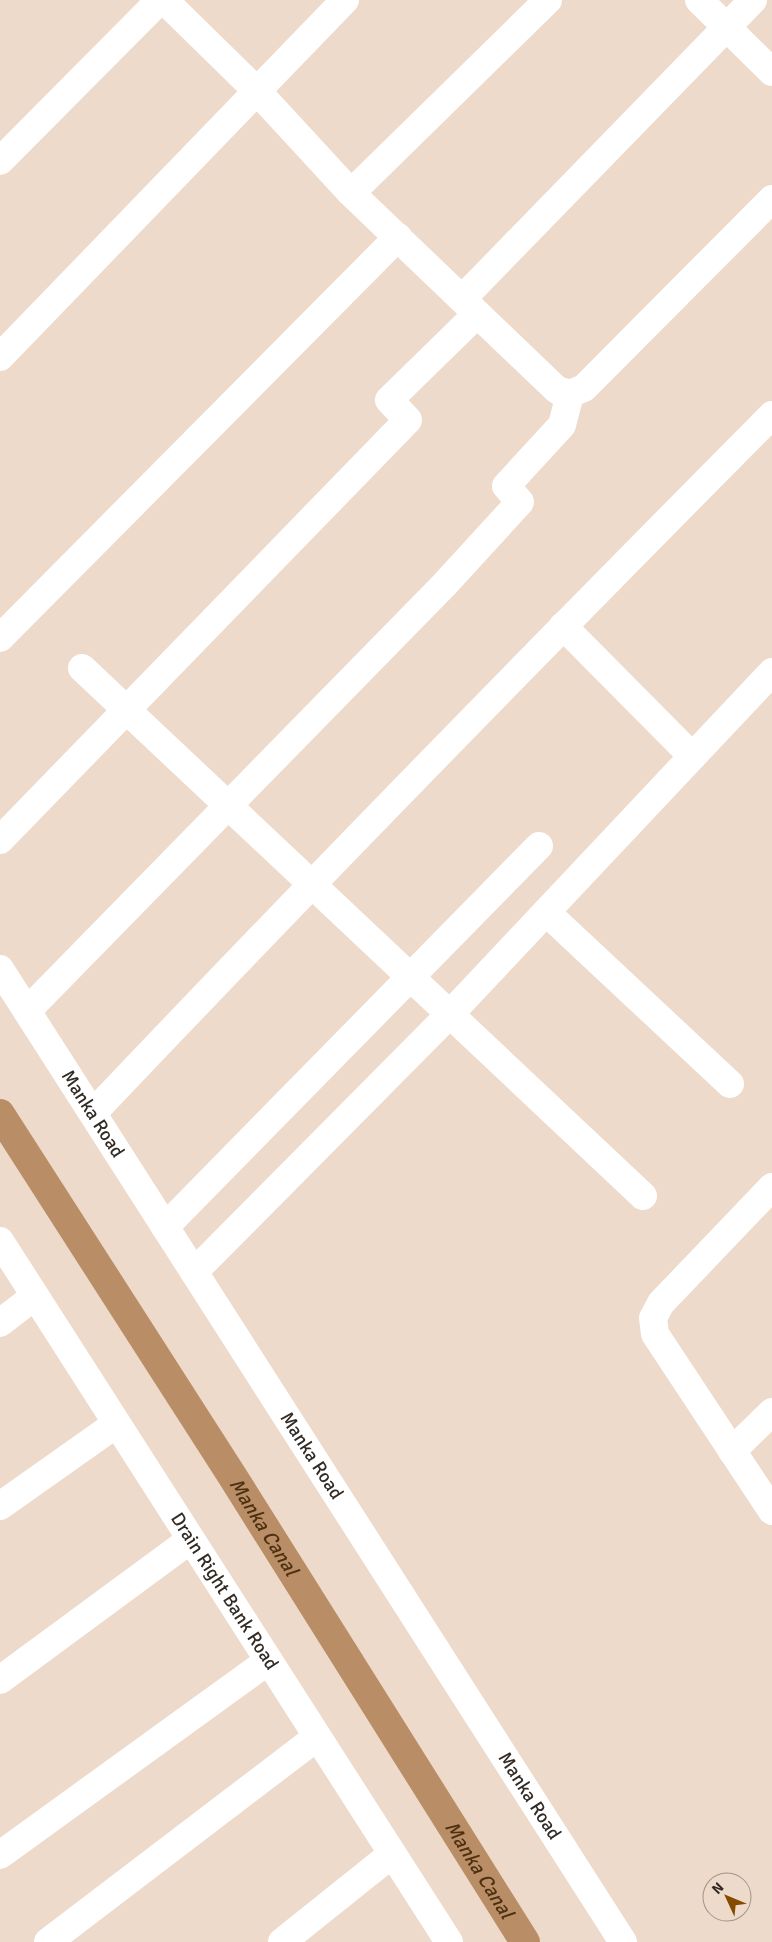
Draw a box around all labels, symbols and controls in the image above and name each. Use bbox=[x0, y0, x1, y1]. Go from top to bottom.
street label: Manka Road bbox=[56, 1066, 130, 1162]
street label: Manka Road bbox=[275, 1407, 349, 1504]
water label: Manka Canal bbox=[224, 1473, 305, 1582]
street label: Drain Right Bank Road bbox=[165, 1508, 284, 1675]
street label: Manka Road bbox=[493, 1748, 566, 1844]
water label: Manka Canal bbox=[439, 1816, 521, 1925]
north arrow bbox=[702, 1872, 752, 1922]
text: N bbox=[709, 1879, 728, 1898]

